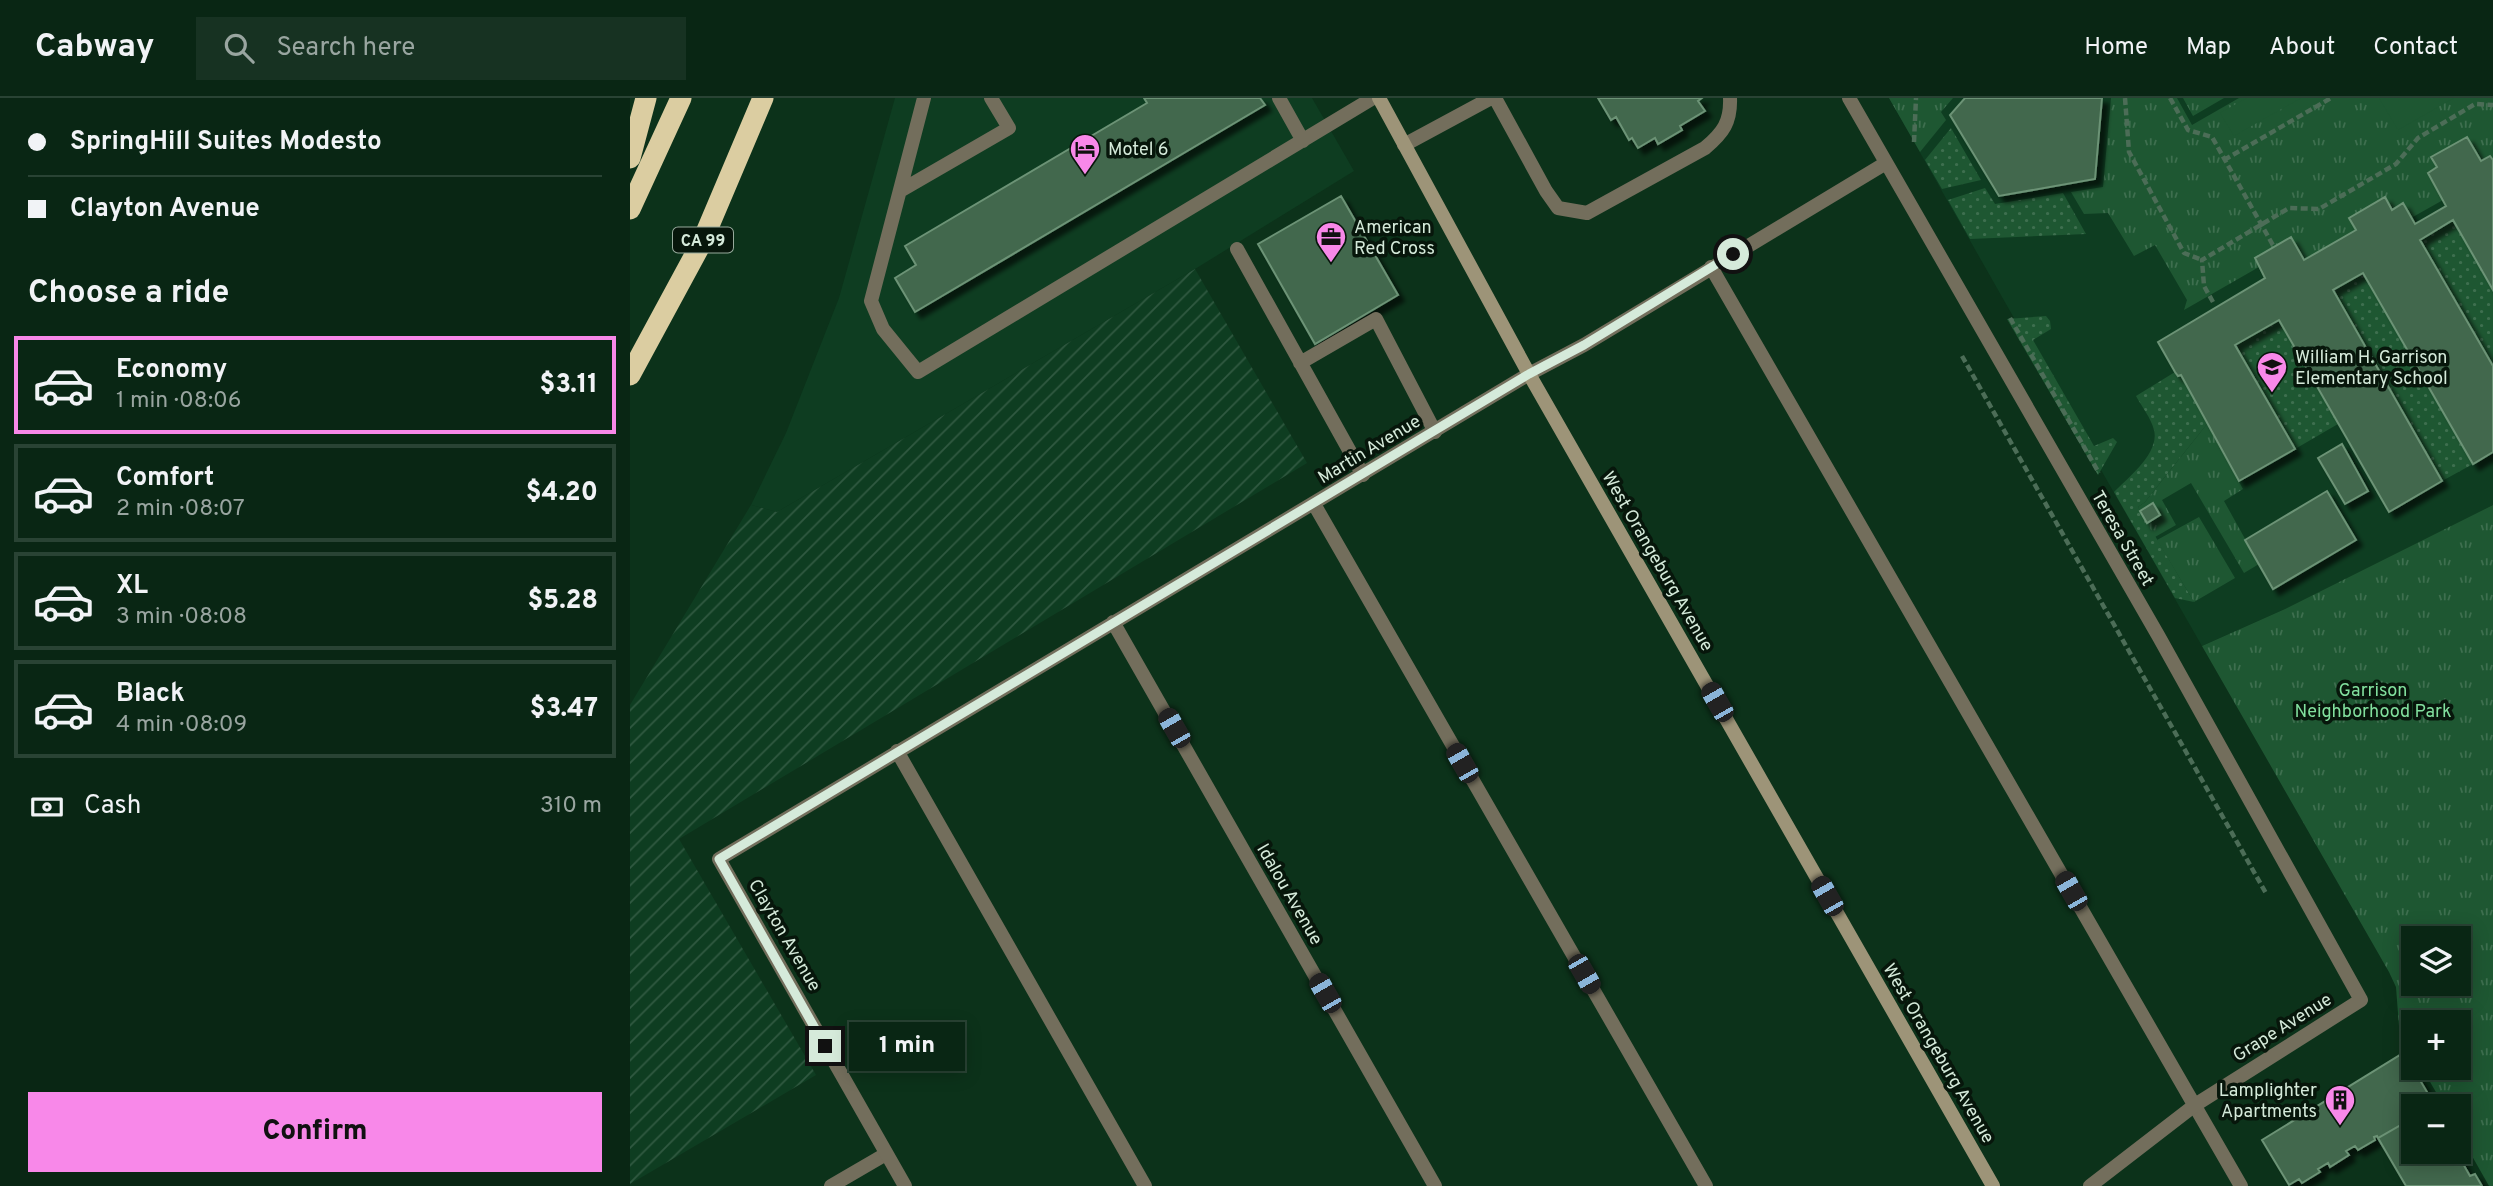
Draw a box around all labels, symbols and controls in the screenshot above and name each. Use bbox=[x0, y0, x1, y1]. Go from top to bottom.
search box bbox=[196, 17, 686, 80]
text: Cabway bbox=[35, 27, 154, 69]
icon: search bbox=[220, 29, 258, 67]
text: Search here bbox=[276, 32, 415, 65]
text: Home bbox=[2084, 33, 2148, 63]
text: Map bbox=[2186, 33, 2231, 63]
text: About bbox=[2269, 33, 2335, 63]
text: Contact bbox=[2373, 33, 2458, 63]
text: SpringHill Suites Modesto bbox=[70, 126, 382, 159]
hotel icon: Motel 6 bbox=[1068, 132, 1102, 176]
place label: Motel 6 bbox=[1108, 139, 1168, 162]
text: Clayton Avenue bbox=[70, 193, 260, 226]
place label: American Red Cross bbox=[1354, 217, 1435, 261]
office icon: American Red Cross bbox=[1314, 220, 1348, 264]
road number: CA 99 bbox=[673, 228, 733, 252]
route start bbox=[1717, 238, 1749, 270]
text: Choose a ride bbox=[28, 274, 229, 314]
place label: William H. Garrison Elementary School bbox=[2295, 347, 2448, 391]
school or university icon: William H. Garrison Elementary School bbox=[2255, 350, 2289, 394]
icon: car bbox=[32, 354, 95, 417]
text: Economy bbox=[116, 354, 227, 387]
text: $3.11 bbox=[540, 369, 598, 402]
text: 1 min · 08:06 bbox=[116, 387, 242, 416]
street label: Martin Avenue bbox=[1314, 411, 1425, 490]
icon: car bbox=[32, 462, 95, 525]
text: Comfort bbox=[116, 462, 214, 495]
street label: West Orangeburg Avenue bbox=[1596, 468, 1718, 656]
text: $4.20 bbox=[526, 477, 598, 510]
street label: Teresa Street bbox=[2085, 487, 2158, 591]
text: 2 min · 08:07 bbox=[116, 495, 245, 524]
icon: car bbox=[32, 570, 95, 633]
text: XL bbox=[116, 570, 148, 603]
text: $5.28 bbox=[528, 585, 598, 618]
text: 3 min · 08:08 bbox=[116, 603, 247, 632]
icon: car bbox=[32, 678, 95, 741]
text: Black bbox=[116, 678, 185, 711]
car bbox=[1698, 679, 1737, 725]
park label: Garrison Neighborhood Park bbox=[2294, 680, 2452, 724]
text: $3.47 bbox=[530, 693, 598, 726]
car bbox=[1155, 705, 1194, 751]
text: 4 min · 08:09 bbox=[116, 711, 247, 740]
car bbox=[1443, 740, 1482, 786]
icon: cash bbox=[28, 788, 66, 826]
text: Cash bbox=[84, 790, 141, 823]
text: 310 m bbox=[540, 792, 602, 821]
street label: Idalou Avenue bbox=[1250, 840, 1327, 950]
car bbox=[2052, 868, 2091, 914]
car bbox=[1808, 873, 1847, 919]
street label: Clayton Avenue bbox=[742, 875, 825, 996]
map controls bbox=[2401, 926, 2471, 1164]
button: layers bbox=[2401, 926, 2471, 996]
car bbox=[1565, 951, 1604, 997]
street label: West Orangeburg Avenue bbox=[1877, 960, 1999, 1148]
car bbox=[1306, 970, 1345, 1016]
street label: Grape Avenue bbox=[2229, 989, 2337, 1068]
button: + bbox=[2401, 1010, 2471, 1080]
callout: 1 min bbox=[850, 1021, 965, 1070]
route end bbox=[809, 1030, 841, 1062]
text: 1 min bbox=[879, 1032, 935, 1061]
place label: Lamplighter Apartments bbox=[2219, 1080, 2317, 1124]
building icon: Lamplighter Apartments bbox=[2323, 1083, 2357, 1127]
button: Confirm bbox=[28, 1092, 602, 1172]
button: − bbox=[2401, 1094, 2471, 1164]

